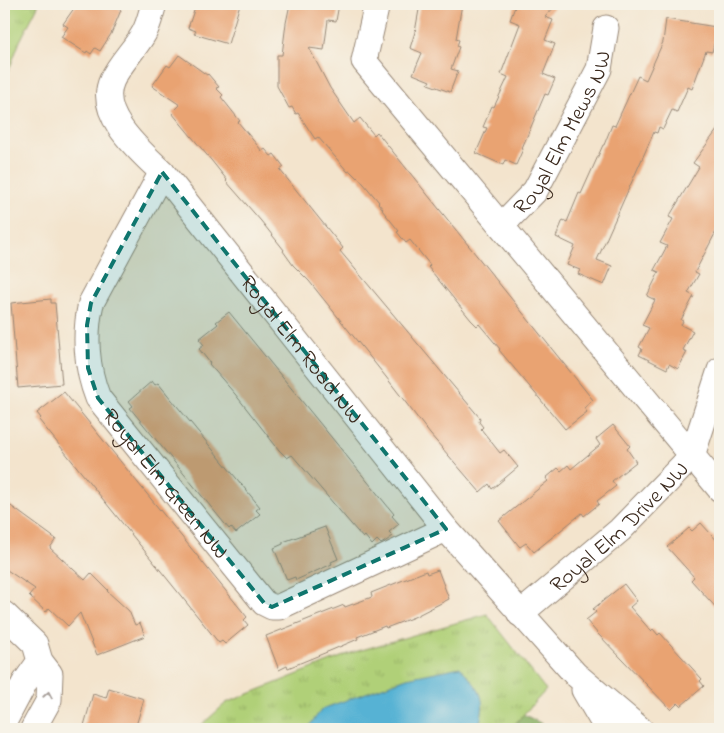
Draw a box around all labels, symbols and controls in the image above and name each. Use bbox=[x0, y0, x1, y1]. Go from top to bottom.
street label: Royal Elm Mews NW bbox=[507, 49, 621, 223]
street label: Royal Elm Road NW bbox=[231, 269, 369, 432]
street label: Royal Elm Green NW bbox=[94, 403, 235, 567]
street label: Royal Elm Drive NW bbox=[544, 455, 697, 602]
one-way arrow bbox=[43, 691, 53, 700]

